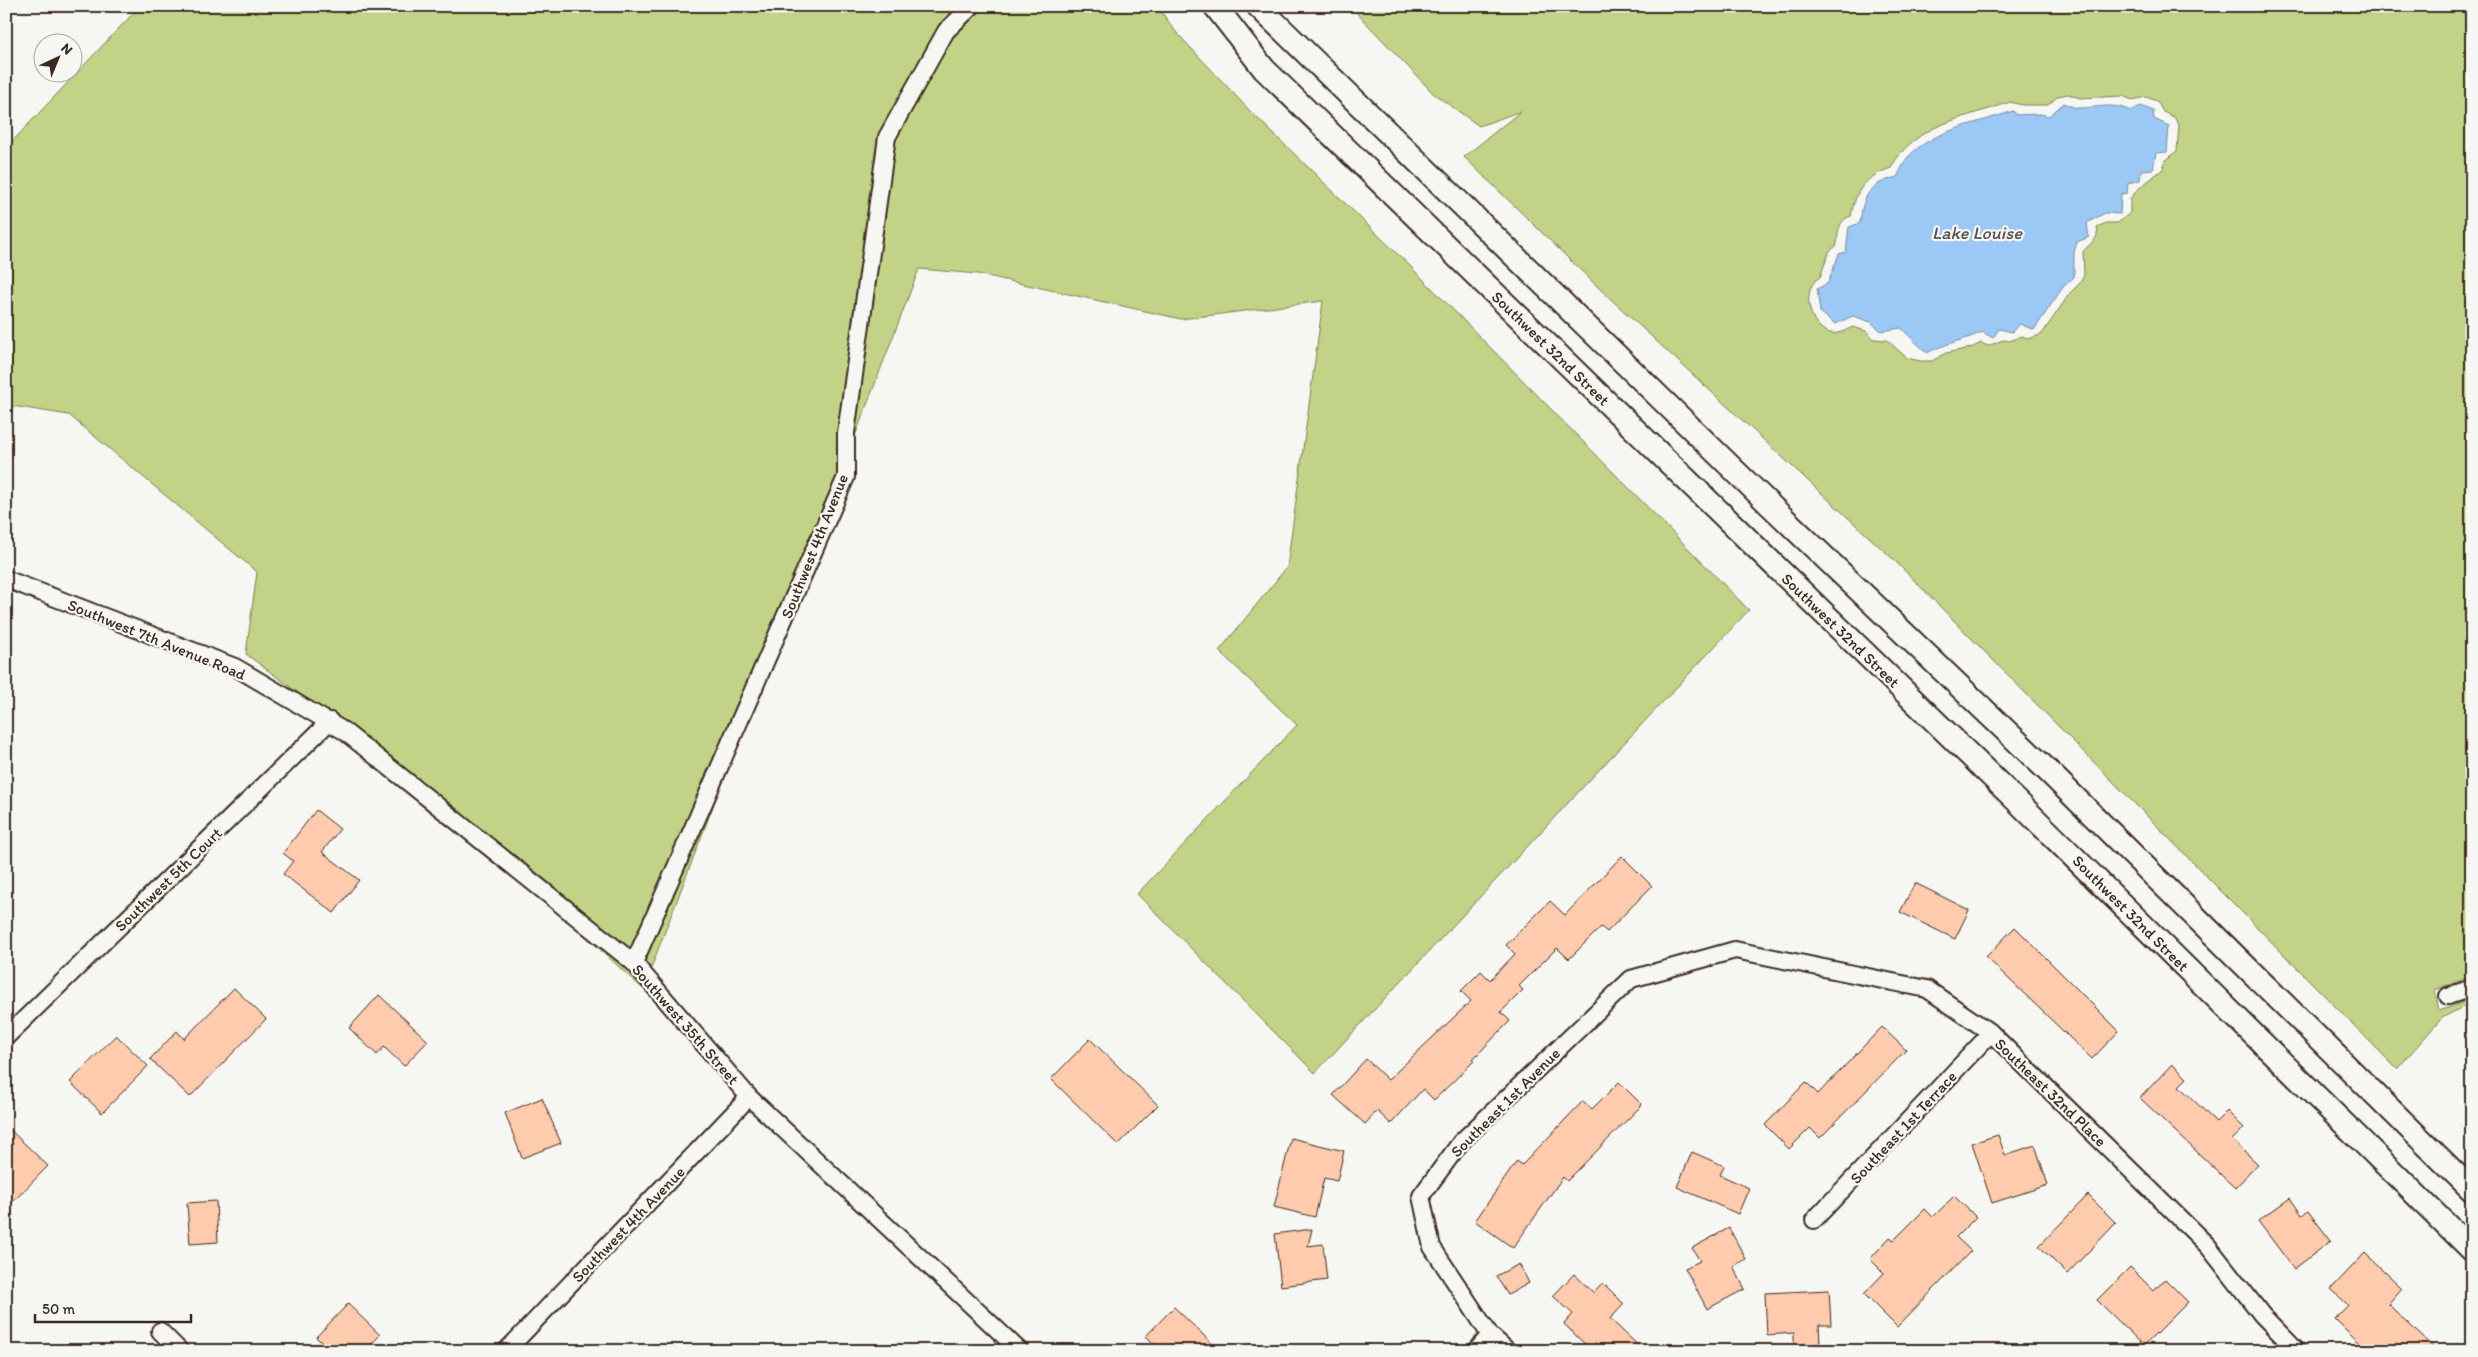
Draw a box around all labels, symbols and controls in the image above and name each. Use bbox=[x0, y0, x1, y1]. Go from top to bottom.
north arrow bbox=[32, 32, 82, 82]
text: N bbox=[57, 40, 76, 58]
water label: Lake Louise bbox=[1932, 222, 2023, 244]
street label: Southwest 32nd Street bbox=[1488, 287, 1614, 410]
street label: Southwest 4th Avenue bbox=[777, 471, 852, 621]
street label: Southwest 32nd Street bbox=[1778, 569, 1904, 692]
street label: Southwest 7th Avenue Road bbox=[65, 595, 249, 684]
street label: Southwest 5th Court bbox=[111, 823, 226, 935]
street label: Southwest 32nd Street bbox=[2069, 851, 2193, 975]
street label: Southwest 35th Street bbox=[628, 960, 743, 1088]
street label: Southeast 32nd Place bbox=[1991, 1034, 2110, 1151]
street label: Southeast 1st Avenue bbox=[1447, 1043, 1564, 1161]
street label: Southeast 1st Terrace bbox=[1846, 1067, 1961, 1188]
street label: Southwest 4th Avenue bbox=[568, 1162, 689, 1286]
scale bar bbox=[35, 1292, 191, 1324]
text: 50 m bbox=[42, 1300, 75, 1318]

